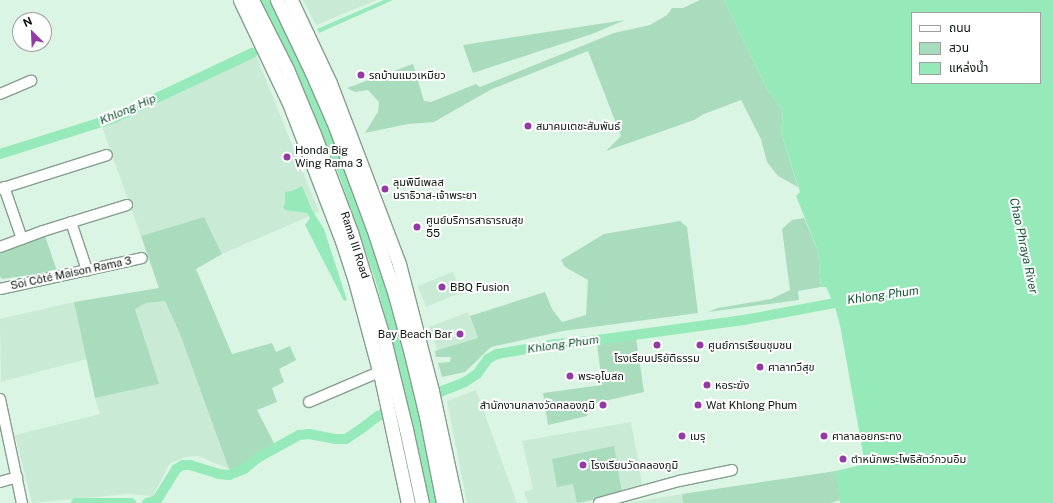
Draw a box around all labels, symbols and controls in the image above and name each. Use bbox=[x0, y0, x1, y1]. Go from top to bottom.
north arrow bbox=[12, 12, 52, 52]
legend bbox=[911, 12, 1041, 84]
text: N bbox=[21, 15, 34, 29]
text: ถนน bbox=[949, 21, 971, 35]
text: สวน bbox=[949, 41, 969, 55]
text: แหล่งน้ำ bbox=[949, 61, 988, 75]
place label: รถบ้านแมวเหมียว bbox=[369, 68, 446, 82]
marker: รถบ้านแมวเหมียว bbox=[356, 70, 366, 80]
water label: Khlong Hip bbox=[98, 92, 158, 128]
place label: สมาคมเตชะสัมพันธ์ bbox=[536, 119, 620, 133]
marker: สมาคมเตชะสัมพันธ์ bbox=[523, 121, 533, 131]
place label: Honda Big Wing Rama 3 bbox=[295, 144, 363, 170]
marker: Honda Big Wing Rama 3 bbox=[282, 152, 292, 162]
place label: ลุมพินีเพลส นราธิวาส-เจ้าพระยา bbox=[393, 176, 477, 202]
marker: ลุมพินีเพลส นราธิวาส-เจ้าพระยา bbox=[380, 184, 390, 194]
water label: Chao Phraya River bbox=[1006, 197, 1040, 295]
street label: Rama III Road bbox=[338, 210, 372, 280]
place label: ศูนย์บริการสาธารณสุข 55 bbox=[426, 214, 524, 240]
marker: ศูนย์บริการสาธารณสุข 55 bbox=[411, 221, 423, 233]
street label: Soi Côté Maison Rama 3 bbox=[9, 254, 133, 292]
place label: BBQ Fusion bbox=[450, 280, 509, 294]
marker: BBQ Fusion bbox=[437, 282, 447, 292]
water label: Khlong Phum bbox=[846, 284, 920, 308]
place label: Bay Beach Bar bbox=[378, 327, 452, 341]
marker: Bay Beach Bar bbox=[455, 329, 465, 339]
water label: Khlong Phum bbox=[526, 333, 600, 357]
place label: ศูนย์การเรียนชุมชน bbox=[708, 338, 792, 352]
marker: โรงเรียนปริยัติธรรม bbox=[652, 340, 662, 350]
marker: ศูนย์การเรียนชุมชน bbox=[695, 340, 705, 350]
place label: โรงเรียนปริยัติธรรม bbox=[614, 351, 700, 365]
place label: ศาลาทวีสุข bbox=[768, 360, 815, 374]
marker: ศาลาทวีสุข bbox=[755, 362, 765, 372]
place label: พระอุโบสถ bbox=[578, 369, 624, 383]
marker: พระอุโบสถ bbox=[565, 371, 575, 381]
place label: หอระฆัง bbox=[715, 378, 749, 392]
marker: หอระฆัง bbox=[702, 380, 712, 390]
place label: สำนักงานกลางวัดคลองภูมิ bbox=[480, 398, 595, 412]
place label: Wat Khlong Phum bbox=[706, 398, 797, 412]
marker: สำนักงานกลางวัดคลองภูมิ bbox=[598, 400, 608, 410]
marker: Wat Khlong Phum bbox=[693, 400, 703, 410]
place label: เมรุ bbox=[690, 429, 705, 443]
place label: ศาลาลอยกระทง bbox=[832, 429, 902, 443]
marker: เมรุ bbox=[677, 431, 687, 441]
marker: ศาลาลอยกระทง bbox=[819, 431, 829, 441]
place label: ตำหนักพระโพธิสัตว์กวนอิม bbox=[851, 452, 966, 466]
marker: ตำหนักพระโพธิสัตว์กวนอิม bbox=[838, 454, 848, 464]
place label: โรงเรียนวัดคลองภูมิ bbox=[591, 458, 678, 472]
marker: โรงเรียนวัดคลองภูมิ bbox=[578, 460, 588, 470]

